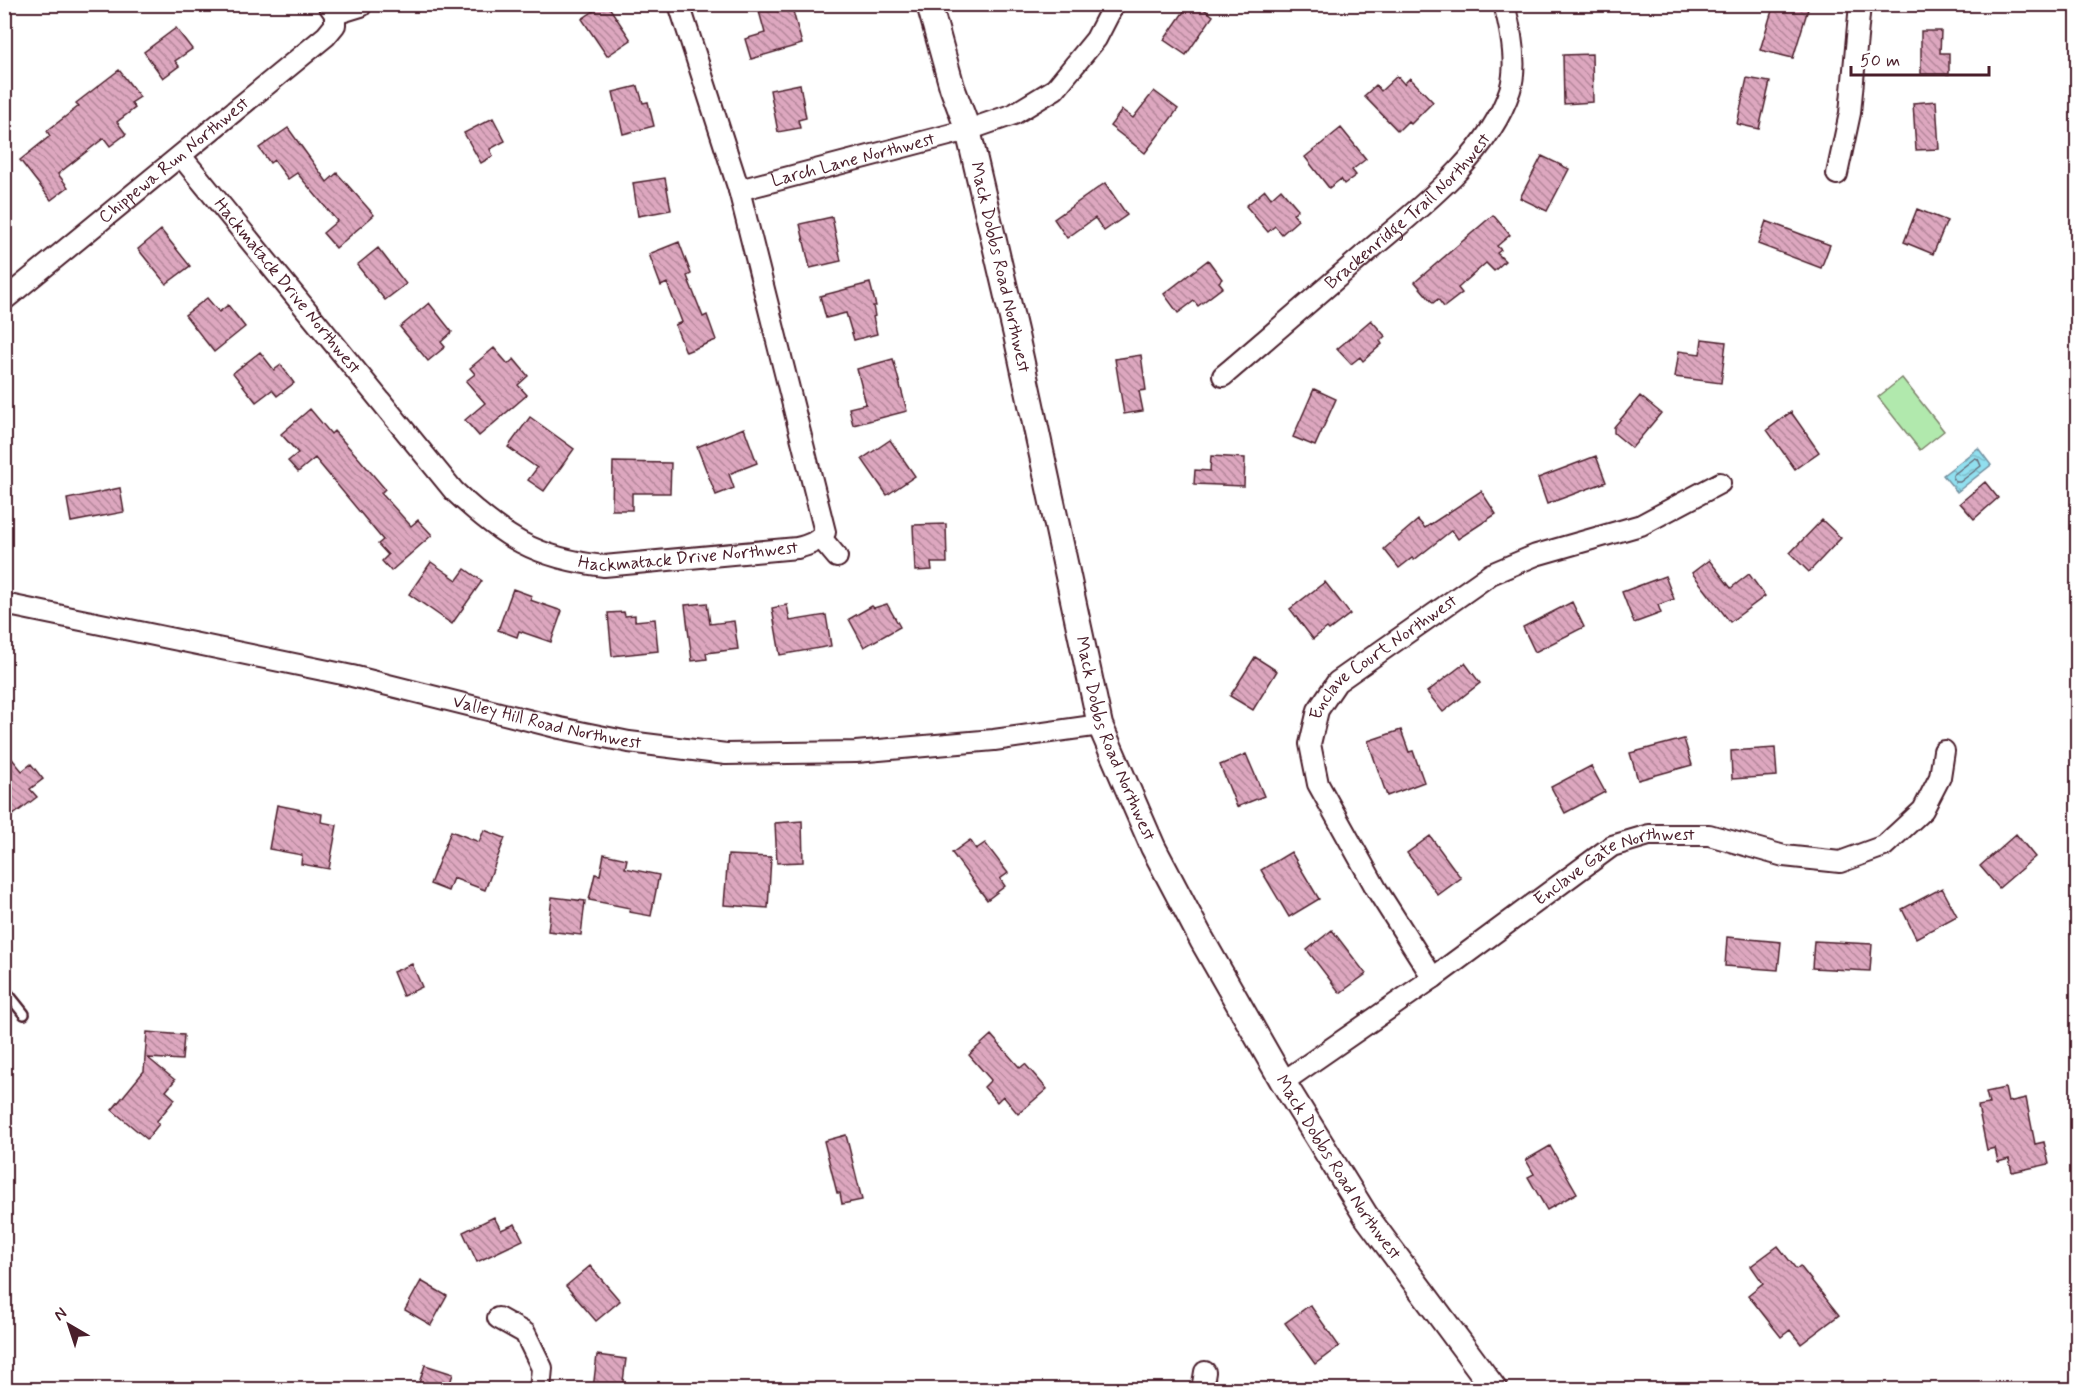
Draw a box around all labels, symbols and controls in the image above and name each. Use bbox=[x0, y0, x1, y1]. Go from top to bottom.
scale bar bbox=[1851, 39, 1989, 77]
text: 50 m bbox=[1860, 49, 1900, 73]
street label: Chippewa Run Northwest bbox=[94, 91, 255, 229]
street label: Larch Lane Northwest bbox=[769, 127, 938, 193]
street label: Brackenridge Trail Northwest bbox=[1320, 128, 1497, 295]
street label: Mack Dobbs Road Northwest bbox=[964, 160, 1036, 375]
street label: Hackmatack Drive Northwest bbox=[208, 193, 366, 380]
street label: Hackmatack Drive Northwest bbox=[576, 536, 799, 578]
street label: Enclave Court Northwest bbox=[1304, 589, 1463, 722]
street label: Mack Dobbs Road Northwest bbox=[1069, 634, 1161, 845]
street label: Valley Hill Road Northwest bbox=[450, 690, 643, 755]
street label: Enclave Gate Northwest bbox=[1529, 823, 1695, 912]
street label: Mack Dobbs Road Northwest bbox=[1270, 1071, 1407, 1265]
north arrow bbox=[39, 1295, 99, 1355]
text: N bbox=[50, 1303, 71, 1326]

